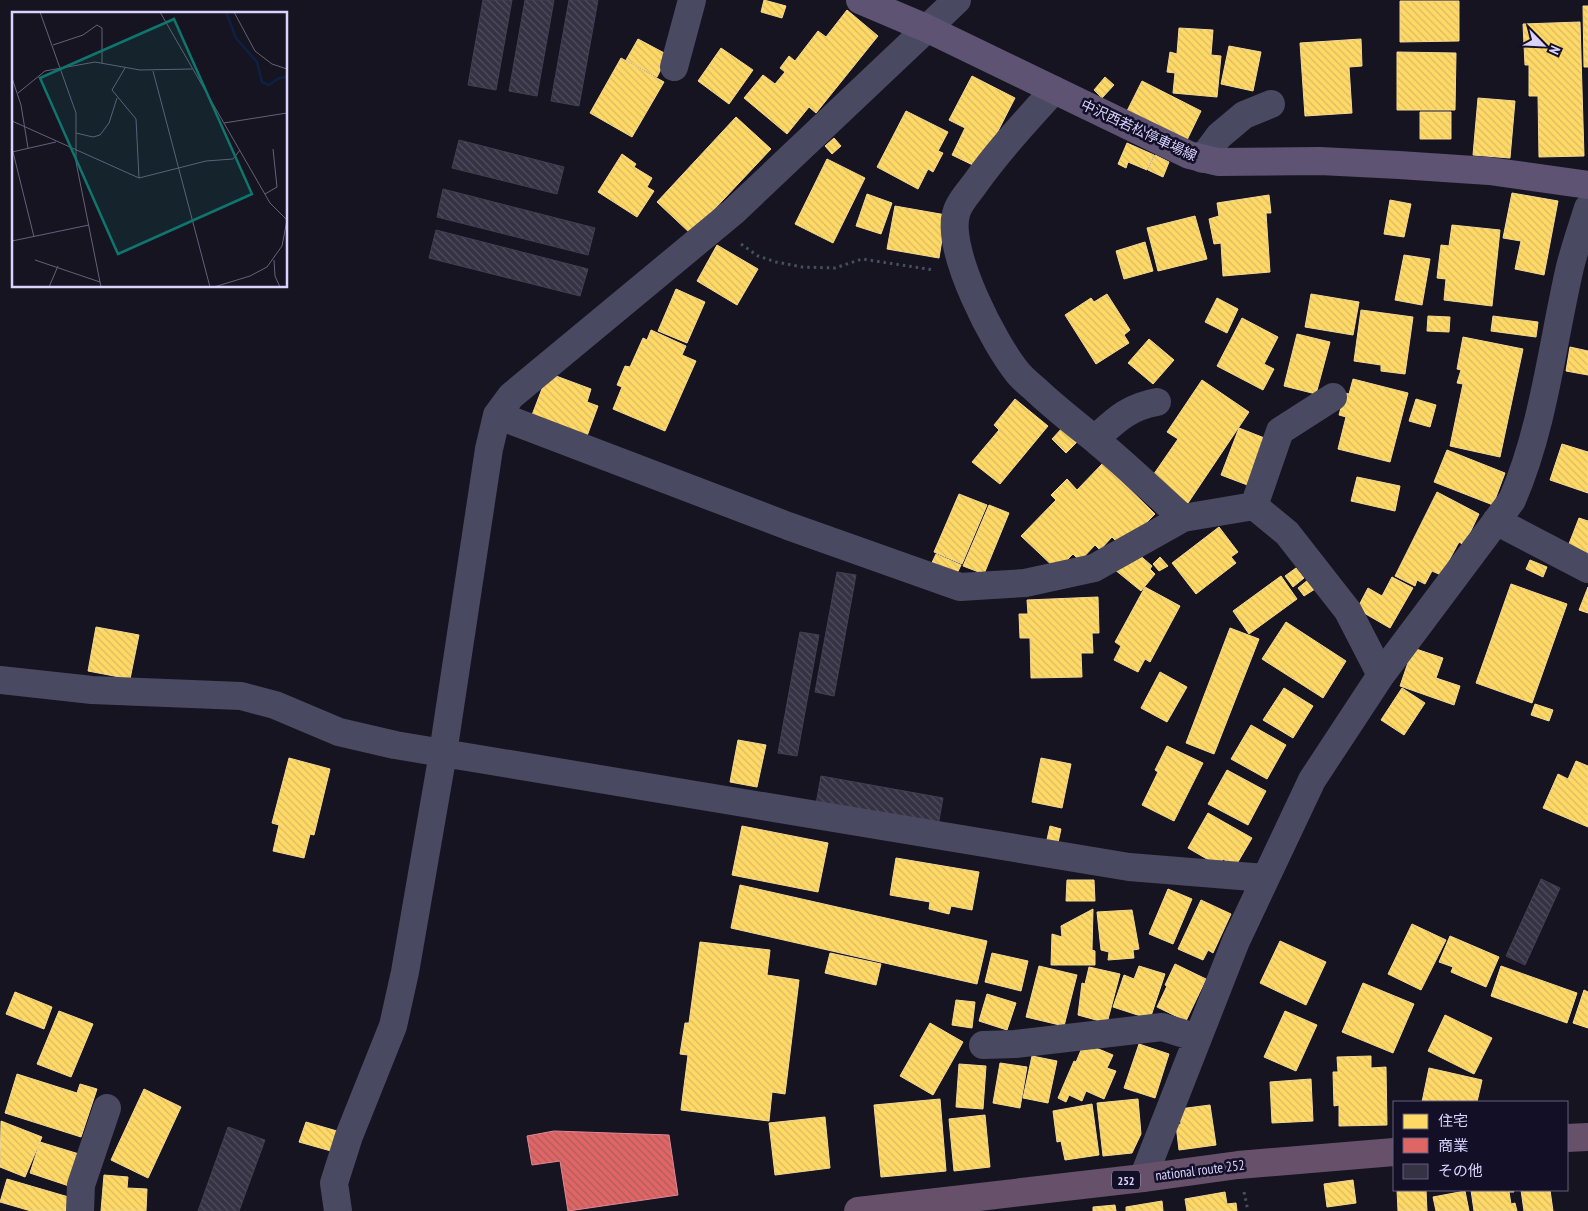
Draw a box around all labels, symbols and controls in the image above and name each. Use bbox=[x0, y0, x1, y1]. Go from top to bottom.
inset map bbox=[12, 12, 288, 288]
north arrow bbox=[1518, 20, 1568, 70]
text: N bbox=[1545, 43, 1565, 57]
street label: 中沢西若松停車場線 bbox=[1078, 95, 1200, 165]
legend bbox=[1393, 1101, 1568, 1191]
text: 住宅 bbox=[1438, 1111, 1468, 1130]
text: 商業 bbox=[1438, 1136, 1468, 1155]
street label: national route 252 bbox=[1154, 1156, 1246, 1184]
text: その他 bbox=[1438, 1161, 1483, 1180]
road number: 252 bbox=[1112, 1170, 1140, 1190]

